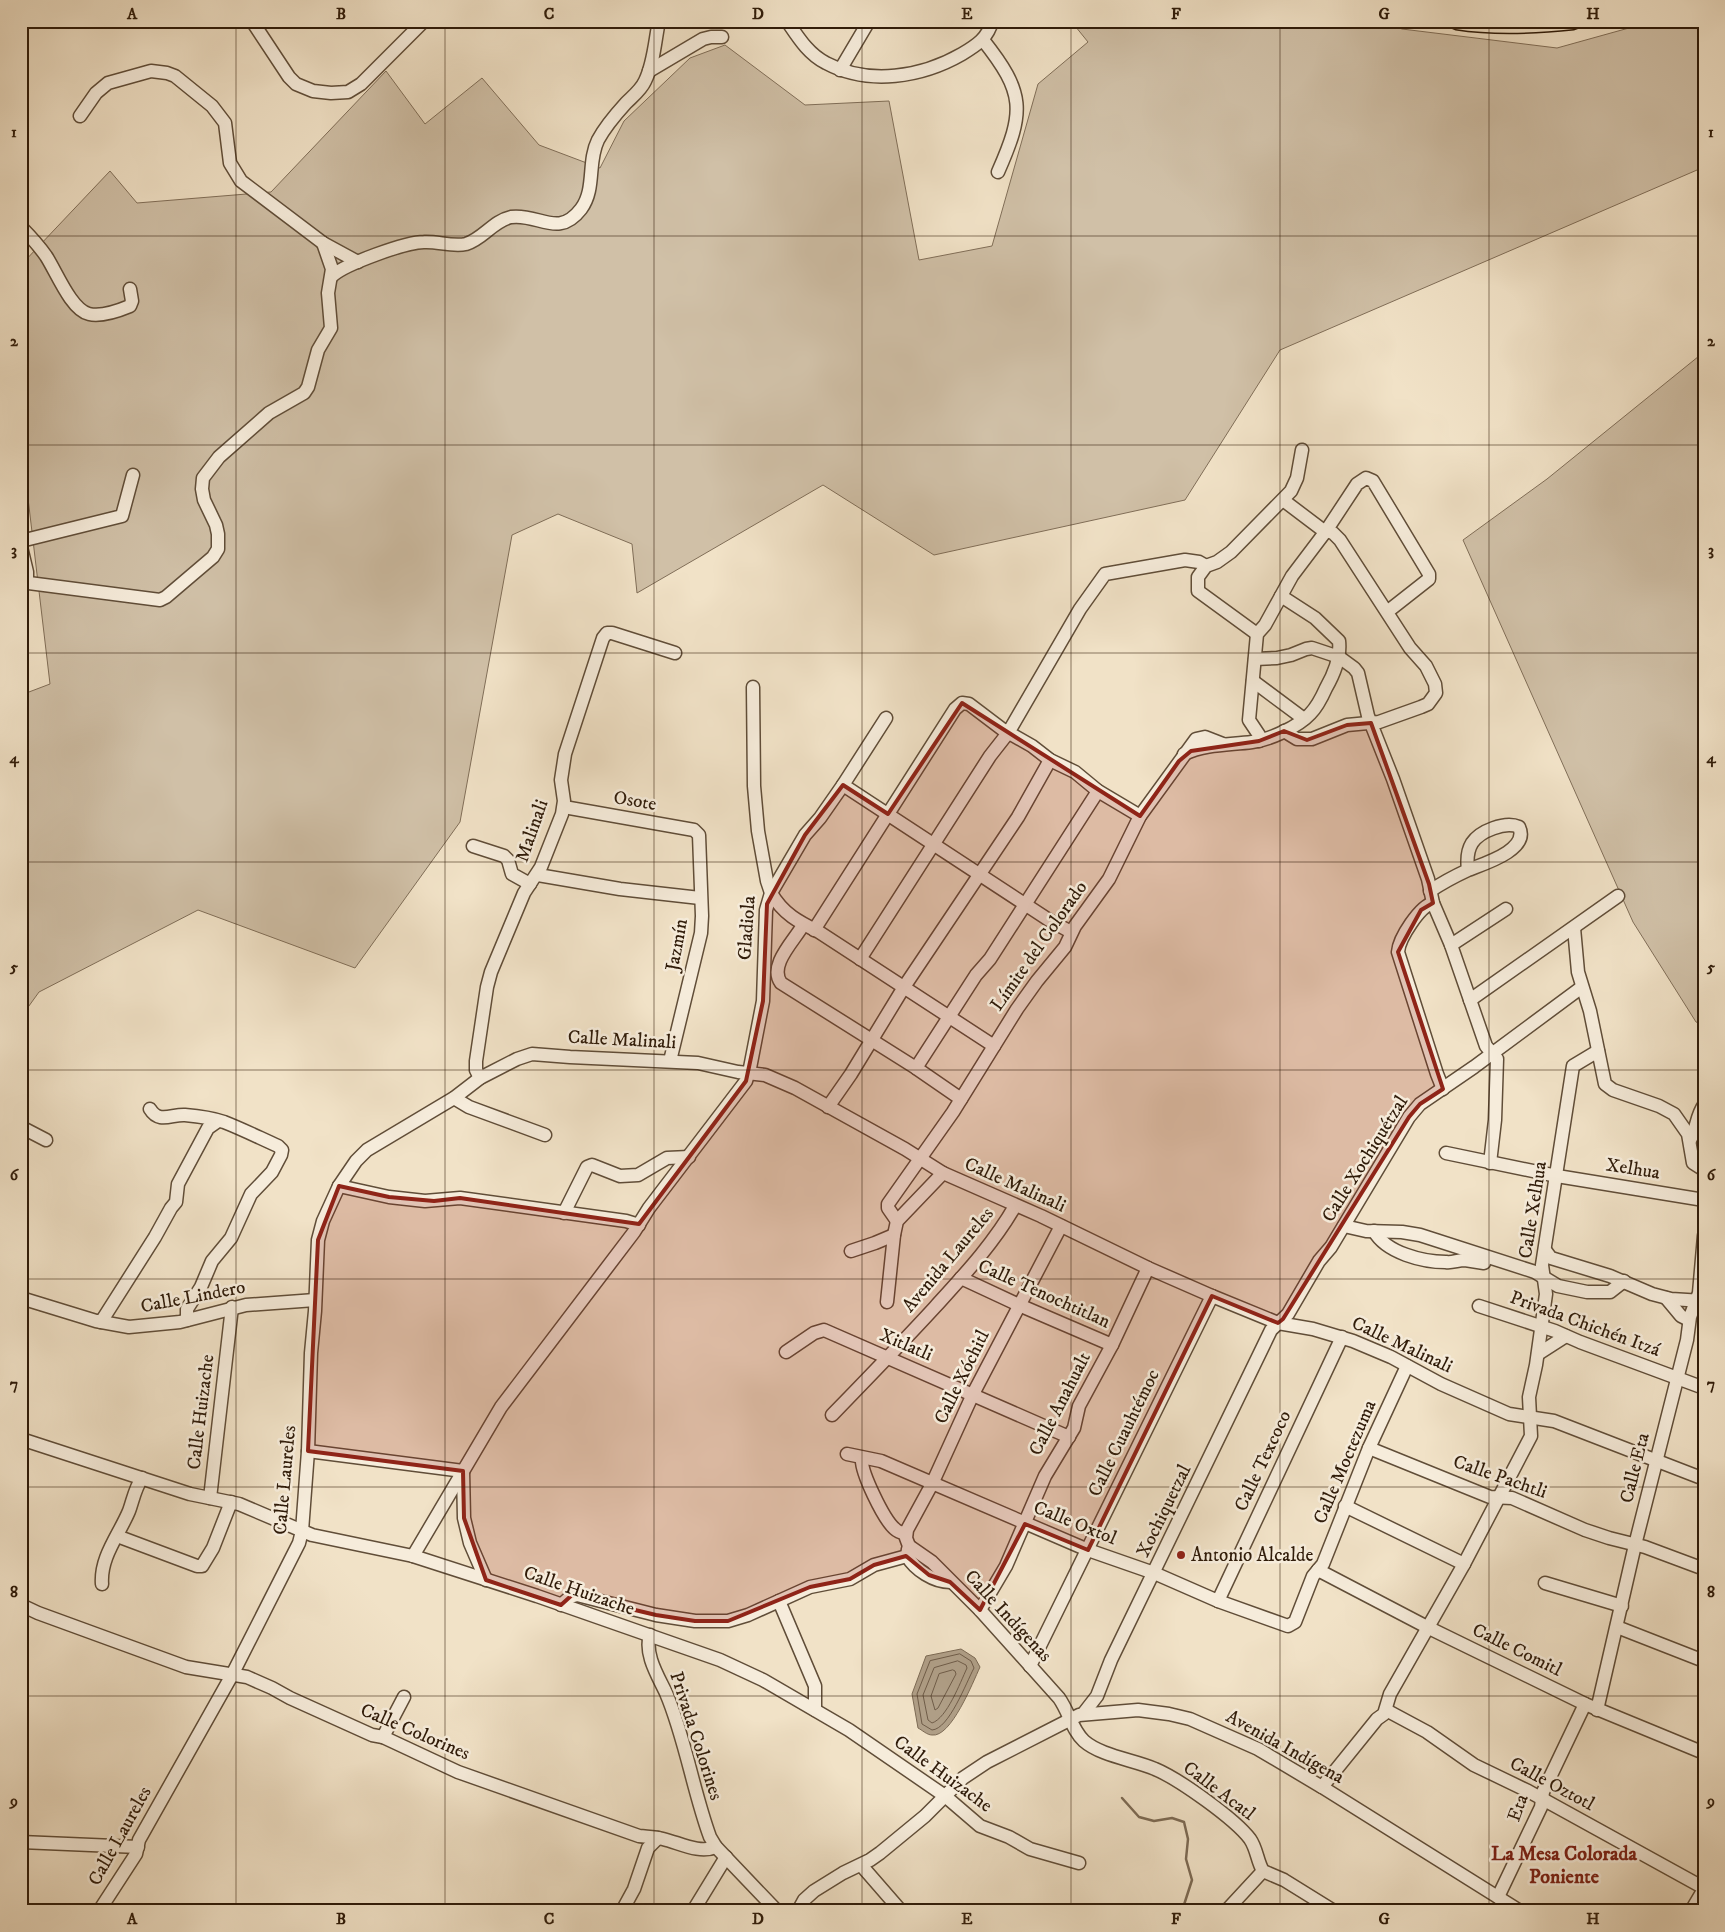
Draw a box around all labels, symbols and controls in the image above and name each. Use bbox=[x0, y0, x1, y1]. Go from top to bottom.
text: A bbox=[126, 4, 138, 24]
text: B bbox=[336, 4, 346, 24]
text: C bbox=[544, 4, 554, 24]
text: D bbox=[752, 4, 764, 24]
text: E bbox=[961, 4, 973, 24]
text: F bbox=[1171, 4, 1181, 24]
text: G bbox=[1378, 4, 1390, 24]
text: H bbox=[1586, 4, 1600, 24]
text: 1 bbox=[11, 122, 17, 142]
text: 1 bbox=[1708, 122, 1714, 142]
text: 2 bbox=[10, 331, 19, 351]
text: 2 bbox=[1707, 331, 1716, 351]
text: 3 bbox=[11, 540, 17, 560]
text: 3 bbox=[1708, 540, 1714, 560]
text: 4 bbox=[8, 748, 19, 768]
text: 4 bbox=[1705, 748, 1716, 768]
street label: Osote bbox=[612, 786, 658, 816]
street label: Malinali bbox=[511, 797, 553, 865]
street label: Límite del Colorado bbox=[986, 877, 1092, 1015]
street label: Gladiola bbox=[733, 895, 761, 961]
street label: Jazmín bbox=[661, 917, 693, 975]
text: 5 bbox=[9, 957, 18, 977]
text: 5 bbox=[1706, 957, 1715, 977]
street label: Calle Malinali bbox=[567, 1026, 677, 1054]
street label: Calle Xochiquétzal bbox=[1317, 1091, 1414, 1227]
street label: Calle Malinali bbox=[961, 1152, 1069, 1218]
street label: Xelhua bbox=[1604, 1153, 1662, 1185]
street label: Calle Xelhua bbox=[1514, 1160, 1552, 1260]
text: 6 bbox=[10, 1165, 20, 1185]
text: 6 bbox=[1707, 1165, 1717, 1185]
street label: Avenida Laureles bbox=[897, 1203, 999, 1317]
street label: Calle Tenochtitlan bbox=[974, 1255, 1114, 1333]
street label: Calle Lindero bbox=[139, 1276, 247, 1318]
street label: Privada Chichén Itzá bbox=[1507, 1286, 1663, 1362]
street label: Calle Malinali bbox=[1348, 1312, 1456, 1378]
street label: Xitlatli bbox=[876, 1324, 936, 1366]
street label: Calle Xóchitl bbox=[929, 1326, 995, 1428]
street label: Calle Anahualt bbox=[1024, 1348, 1096, 1460]
street label: Calle Huizache bbox=[183, 1353, 219, 1471]
street label: Calle Cuauhtémoc bbox=[1083, 1366, 1165, 1500]
text: 7 bbox=[10, 1374, 18, 1394]
text: 7 bbox=[1707, 1374, 1715, 1394]
street label: Calle Moctezuma bbox=[1309, 1397, 1381, 1527]
street label: Calle Texcoco bbox=[1230, 1407, 1296, 1515]
street label: Calle Laureles bbox=[269, 1424, 301, 1536]
street label: Calle Eta bbox=[1615, 1430, 1655, 1506]
street label: Calle Pachtli bbox=[1450, 1450, 1550, 1504]
street label: Xochiquetzal bbox=[1132, 1461, 1197, 1562]
street label: Calle Oxtol bbox=[1030, 1496, 1120, 1550]
place label: Antonio Alcalde bbox=[1191, 1544, 1314, 1567]
marker: Antonio Alcalde bbox=[1175, 1549, 1187, 1561]
street label: Calle Huizache bbox=[520, 1561, 638, 1621]
street label: Calle Indígenas bbox=[960, 1565, 1056, 1667]
text: 8 bbox=[10, 1582, 18, 1602]
text: 8 bbox=[1707, 1582, 1715, 1602]
street label: Calle Comitl bbox=[1468, 1618, 1566, 1682]
street label: Privada Colorines bbox=[664, 1669, 728, 1803]
street label: Calle Colorines bbox=[357, 1699, 473, 1765]
street label: Avenida Indígena bbox=[1222, 1705, 1348, 1789]
street label: Calle Huizache bbox=[889, 1731, 997, 1817]
street label: Calle Oztotl bbox=[1506, 1752, 1599, 1816]
street label: Calle Acatl bbox=[1178, 1756, 1260, 1826]
street label: Calle Laureles bbox=[83, 1782, 157, 1890]
text: 9 bbox=[9, 1791, 18, 1811]
street label: Eta bbox=[1502, 1791, 1534, 1825]
text: 9 bbox=[1706, 1791, 1715, 1811]
district label: La Mesa Colorada Poniente bbox=[1491, 1842, 1637, 1890]
text: A bbox=[126, 1909, 138, 1929]
text: B bbox=[336, 1909, 346, 1929]
text: C bbox=[544, 1909, 554, 1929]
text: D bbox=[752, 1909, 764, 1929]
text: E bbox=[961, 1909, 973, 1929]
text: F bbox=[1171, 1909, 1181, 1929]
text: G bbox=[1378, 1909, 1390, 1929]
text: H bbox=[1586, 1909, 1600, 1929]

